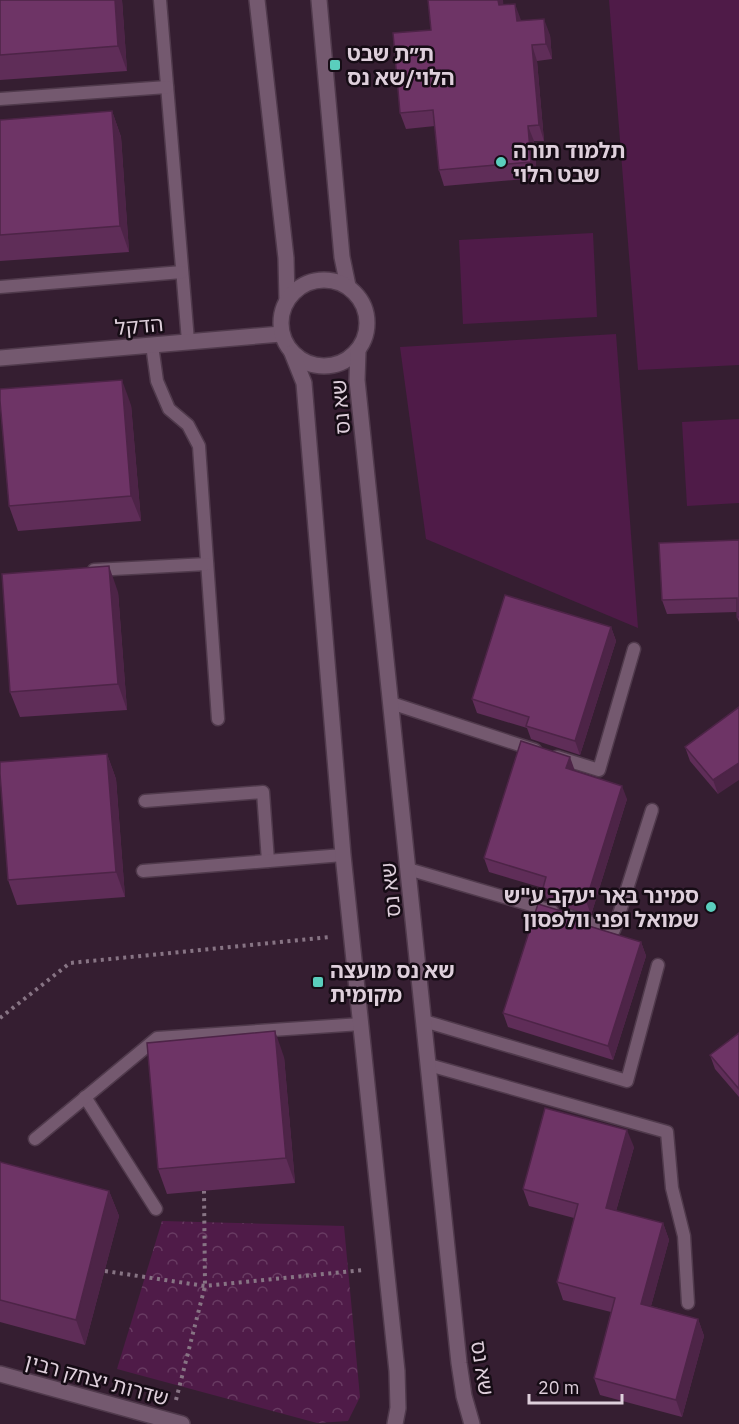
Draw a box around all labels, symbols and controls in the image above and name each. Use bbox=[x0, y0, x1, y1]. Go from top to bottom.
place label: ת״ת שבט הלוי/שא נס bbox=[347, 39, 455, 91]
marker: ת״ת שבט הלוי/שא נס bbox=[328, 58, 342, 72]
place label: תלמוד תורה שבט הלוי bbox=[513, 136, 625, 188]
marker: תלמוד תורה שבט הלוי bbox=[494, 155, 508, 169]
street label: הדקל bbox=[114, 309, 164, 341]
street label: שא נס bbox=[324, 378, 356, 436]
street label: שא נס bbox=[373, 861, 407, 919]
place label: סמינר באר יעקב ע"ש שמואל ופני וולפסון bbox=[504, 881, 699, 933]
marker: סמינר באר יעקב ע"ש שמואל ופני וולפסון bbox=[704, 900, 718, 914]
place label: שא נס מועצה מקומית bbox=[330, 956, 455, 1008]
marker: שא נס מועצה מקומית bbox=[311, 975, 325, 989]
street label: שא נס bbox=[465, 1339, 501, 1397]
street label: שדרות יצחק רבין bbox=[22, 1346, 172, 1412]
scale bar bbox=[529, 1367, 622, 1405]
text: 20 m bbox=[538, 1376, 580, 1399]

